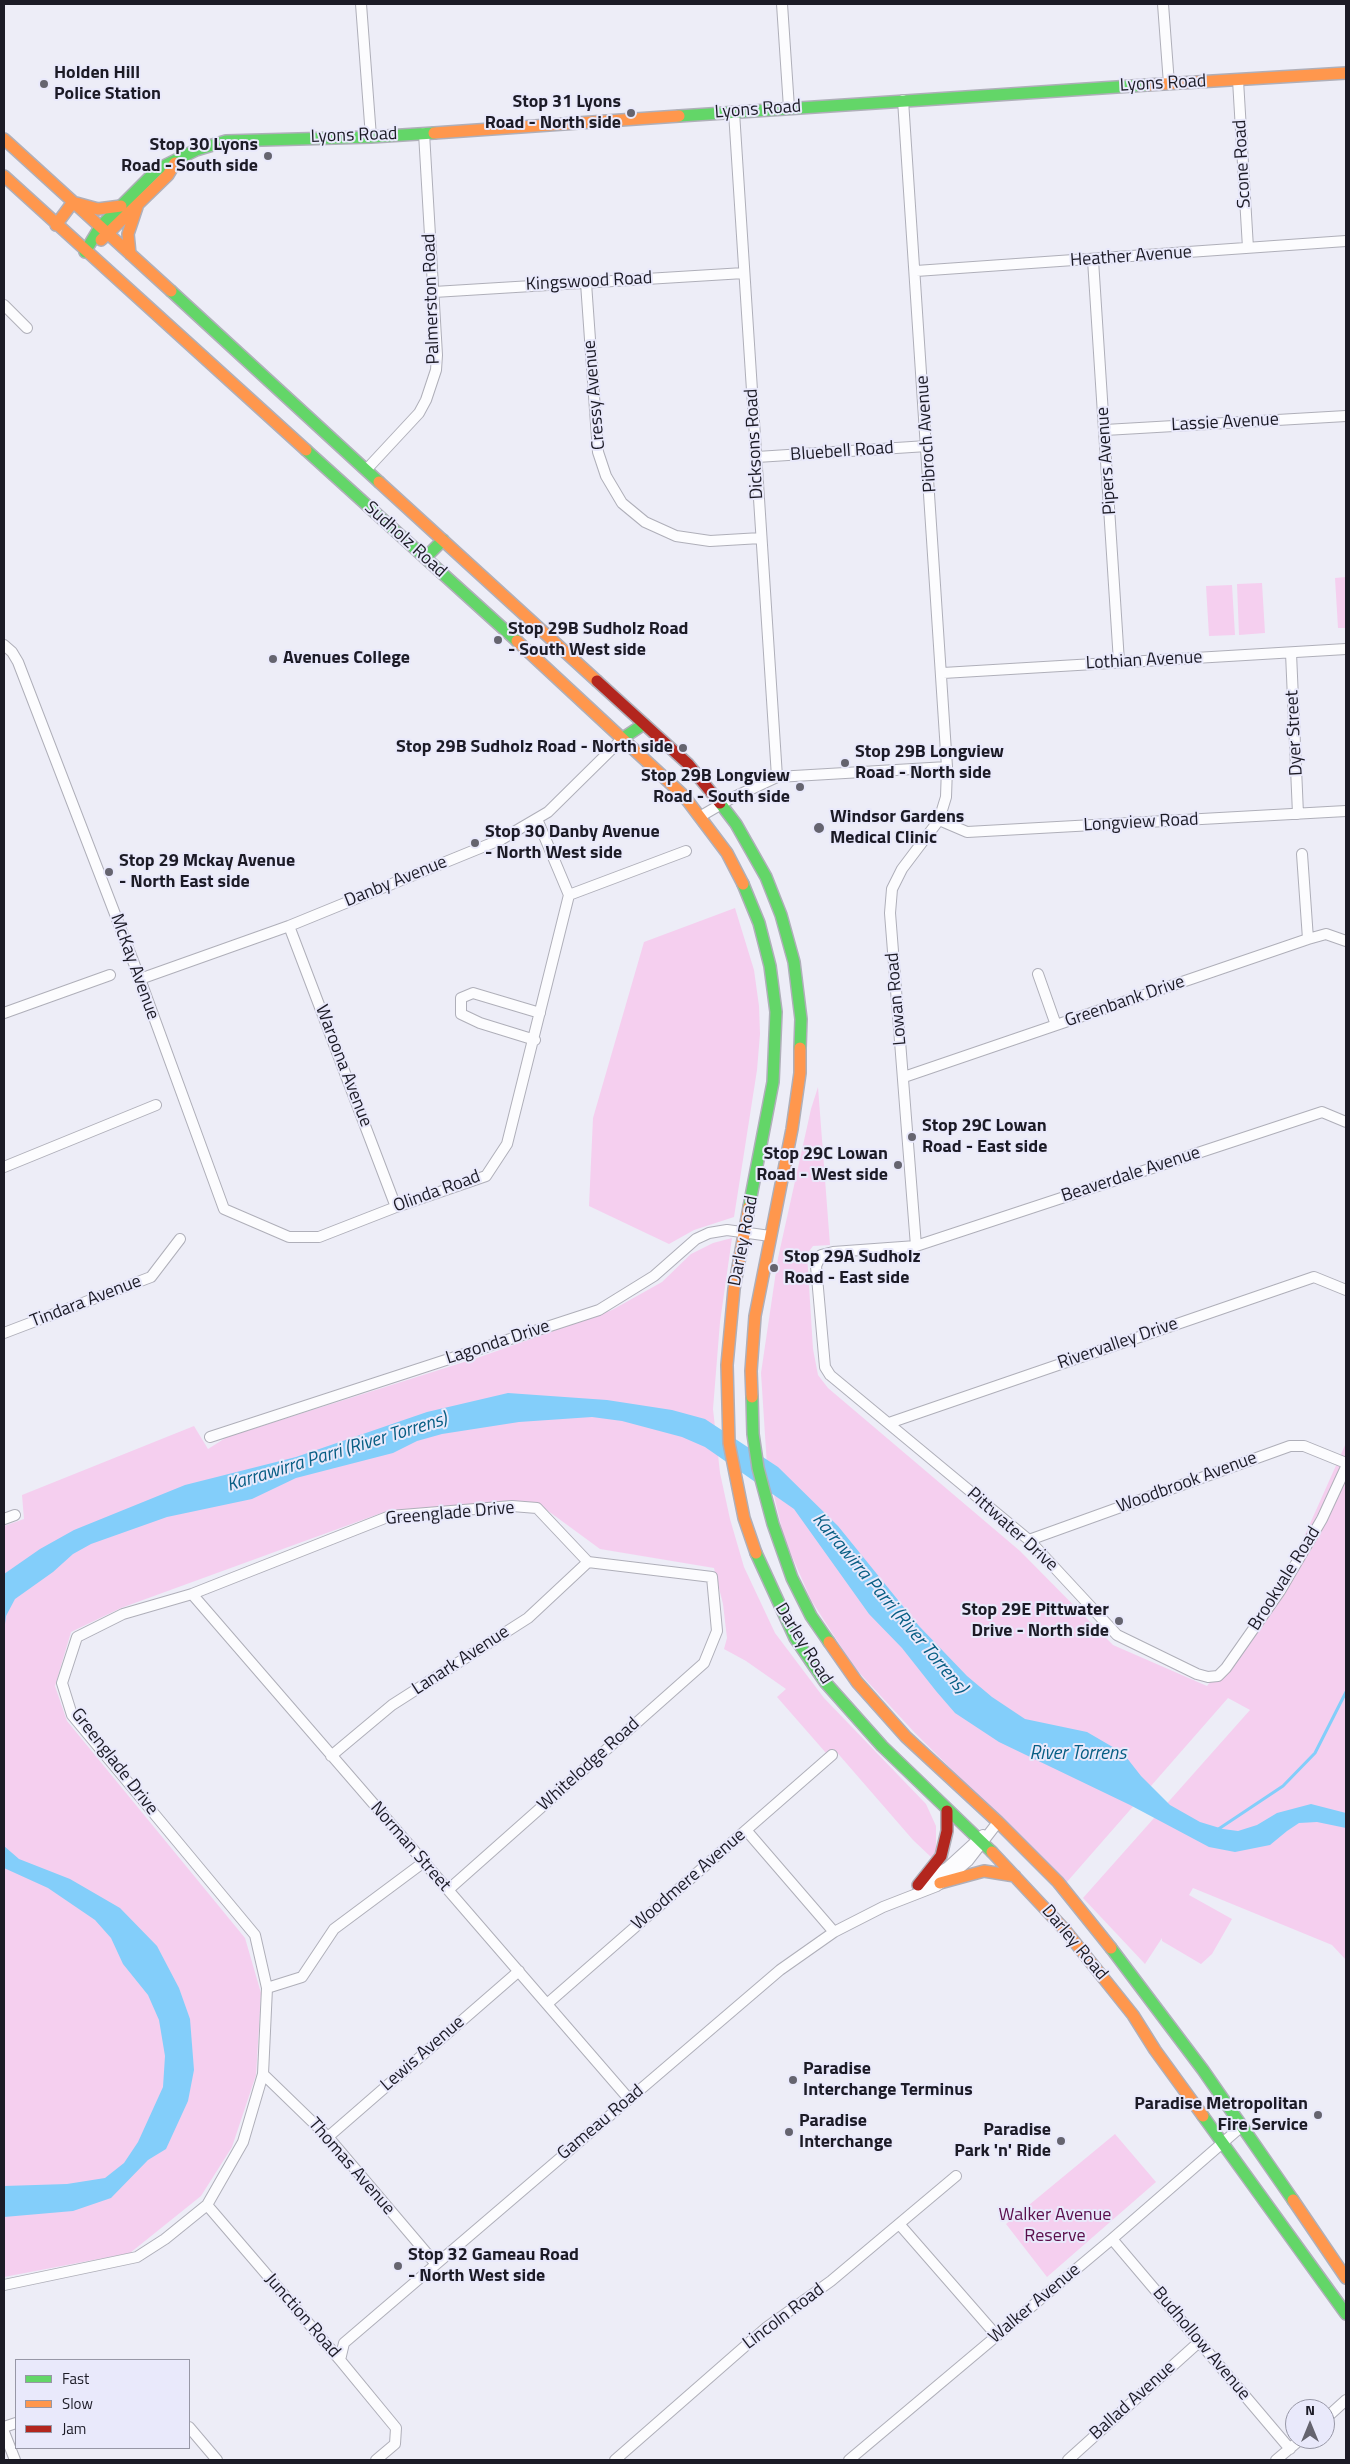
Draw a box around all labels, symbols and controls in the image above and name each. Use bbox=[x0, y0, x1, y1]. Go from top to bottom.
place label: Holden Hill Police Station bbox=[54, 63, 161, 106]
street label: Lyons Road bbox=[1119, 71, 1207, 97]
marker: Holden Hill Police Station bbox=[38, 78, 50, 90]
place label: Stop 31 Lyons Road - North side bbox=[485, 92, 621, 134]
street label: Lyons Road bbox=[714, 96, 802, 124]
marker: Stop 31 Lyons Road - North side bbox=[625, 107, 637, 119]
street label: Scone Road bbox=[1230, 119, 1256, 209]
street label: Lyons Road bbox=[310, 124, 398, 148]
place label: Stop 30 Lyons Road - South side bbox=[121, 135, 258, 178]
marker: Stop 30 Lyons Road - South side bbox=[262, 150, 274, 162]
street label: Palmerston Road bbox=[419, 233, 445, 365]
street label: Heather Avenue bbox=[1070, 242, 1192, 272]
street label: Kingswood Road bbox=[525, 268, 653, 296]
street label: Cressy Avenue bbox=[579, 339, 611, 451]
street label: Pibroch Avenue bbox=[912, 375, 942, 493]
street label: Dicksons Road bbox=[741, 388, 769, 500]
street label: Pipers Avenue bbox=[1092, 406, 1122, 516]
street label: Lassie Avenue bbox=[1171, 409, 1279, 437]
street label: Bluebell Road bbox=[790, 438, 894, 466]
street label: Sudholz Road bbox=[359, 497, 451, 583]
place label: Stop 29B Sudholz Road - South West side bbox=[508, 619, 688, 662]
marker: Stop 29B Sudholz Road - South West side bbox=[492, 634, 504, 646]
street label: Lothian Avenue bbox=[1085, 647, 1203, 675]
place label: Avenues College bbox=[283, 648, 410, 670]
marker: Avenues College bbox=[267, 653, 279, 665]
street label: Dyer Street bbox=[1282, 690, 1308, 776]
place label: Stop 29B Sudholz Road - North side bbox=[396, 737, 673, 759]
marker: Stop 29B Sudholz Road - North side bbox=[677, 742, 689, 754]
place label: Stop 29B Longview Road - North side bbox=[855, 742, 1004, 784]
marker: Stop 29B Longview Road - North side bbox=[839, 757, 851, 769]
place label: Stop 29B Longview Road - South side bbox=[641, 766, 790, 809]
marker: Stop 29B Longview Road - South side bbox=[794, 781, 806, 793]
place label: Windsor Gardens Medical Clinic bbox=[830, 807, 964, 850]
street label: Longview Road bbox=[1083, 809, 1199, 837]
marker: Windsor Gardens Medical Clinic bbox=[812, 821, 826, 835]
place label: Stop 30 Danby Avenue - North West side bbox=[485, 822, 660, 864]
marker: Stop 30 Danby Avenue - North West side bbox=[469, 837, 481, 849]
place label: Stop 29 Mckay Avenue - North East side bbox=[119, 851, 295, 894]
street label: Danby Avenue bbox=[342, 852, 450, 912]
marker: Stop 29 Mckay Avenue - North East side bbox=[103, 866, 115, 878]
street label: McKay Avenue bbox=[105, 911, 163, 1023]
street label: Lowan Road bbox=[882, 952, 912, 1046]
street label: Greenbank Drive bbox=[1062, 971, 1188, 1033]
street label: Waroona Avenue bbox=[310, 1002, 376, 1130]
place label: Stop 29C Lowan Road - East side bbox=[922, 1116, 1047, 1158]
marker: Stop 29C Lowan Road - East side bbox=[906, 1131, 918, 1143]
street label: Beaverdale Avenue bbox=[1059, 1142, 1203, 1208]
place label: Stop 29C Lowan Road - West side bbox=[756, 1144, 888, 1186]
marker: Stop 29C Lowan Road - West side bbox=[892, 1159, 904, 1171]
street label: Olinda Road bbox=[390, 1166, 484, 1218]
street label: Darley Road bbox=[725, 1194, 763, 1288]
place label: Stop 29A Sudholz Road - East side bbox=[784, 1247, 921, 1290]
marker: Stop 29A Sudholz Road - East side bbox=[768, 1262, 780, 1274]
street label: Tindara Avenue bbox=[27, 1271, 145, 1333]
street label: Rivervalley Drive bbox=[1055, 1313, 1181, 1375]
street label: Lagonda Drive bbox=[443, 1316, 553, 1370]
water label: Karrawirra Parri (River Torrens) bbox=[224, 1409, 450, 1497]
street label: Woodbrook Avenue bbox=[1114, 1448, 1260, 1518]
street label: Pittwater Drive bbox=[962, 1484, 1062, 1576]
street label: Greenglade Drive bbox=[385, 1498, 515, 1530]
water label: Karrawirra Parri (River Torrens) bbox=[807, 1509, 971, 1699]
street label: Brookvale Road bbox=[1244, 1523, 1326, 1635]
street label: Darley Road bbox=[770, 1599, 836, 1689]
place label: Stop 29E Pittwater Drive - North side bbox=[961, 1600, 1109, 1642]
marker: Stop 29E Pittwater Drive - North side bbox=[1113, 1615, 1125, 1627]
street label: Lanark Avenue bbox=[408, 1622, 514, 1700]
street label: Greenglade Drive bbox=[66, 1704, 162, 1820]
street label: Whitelodge Road bbox=[534, 1714, 644, 1816]
water label: River Torrens bbox=[1030, 1743, 1126, 1765]
street label: Norman Street bbox=[365, 1798, 455, 1896]
street label: Woodmere Avenue bbox=[628, 1825, 750, 1935]
street label: Darley Road bbox=[1036, 1901, 1112, 1985]
street label: Lewis Avenue bbox=[377, 2012, 469, 2096]
place label: Paradise Interchange Terminus bbox=[803, 2059, 973, 2102]
marker: Paradise Interchange Terminus bbox=[787, 2074, 799, 2086]
street label: Gameau Road bbox=[554, 2081, 648, 2165]
place label: Paradise Metropolitan Fire Service bbox=[1134, 2094, 1308, 2136]
marker: Paradise Metropolitan Fire Service bbox=[1312, 2109, 1324, 2121]
place label: Paradise Interchange bbox=[799, 2111, 892, 2154]
street label: Thomas Avenue bbox=[303, 2114, 399, 2220]
place label: Paradise Park 'n' Ride bbox=[954, 2120, 1051, 2162]
marker: Paradise Interchange bbox=[783, 2126, 795, 2138]
marker: Paradise Park 'n' Ride bbox=[1055, 2135, 1067, 2147]
park label: Walker Avenue Reserve bbox=[999, 2205, 1111, 2248]
place label: Stop 32 Gameau Road - North West side bbox=[408, 2245, 579, 2288]
street label: Walker Avenue bbox=[985, 2259, 1085, 2349]
marker: Stop 32 Gameau Road - North West side bbox=[392, 2260, 404, 2272]
street label: Junction Road bbox=[260, 2269, 344, 2363]
street label: Lincoln Road bbox=[739, 2279, 829, 2355]
street label: Budhollow Avenue bbox=[1147, 2283, 1255, 2405]
street label: Ballad Avenue bbox=[1086, 2357, 1180, 2445]
legend bbox=[15, 2359, 190, 2449]
text: Fast bbox=[62, 2367, 89, 2390]
text: Slow bbox=[62, 2392, 93, 2415]
north arrow bbox=[1285, 2399, 1335, 2449]
text: N bbox=[1305, 2399, 1315, 2420]
text: Jam bbox=[62, 2417, 86, 2440]

